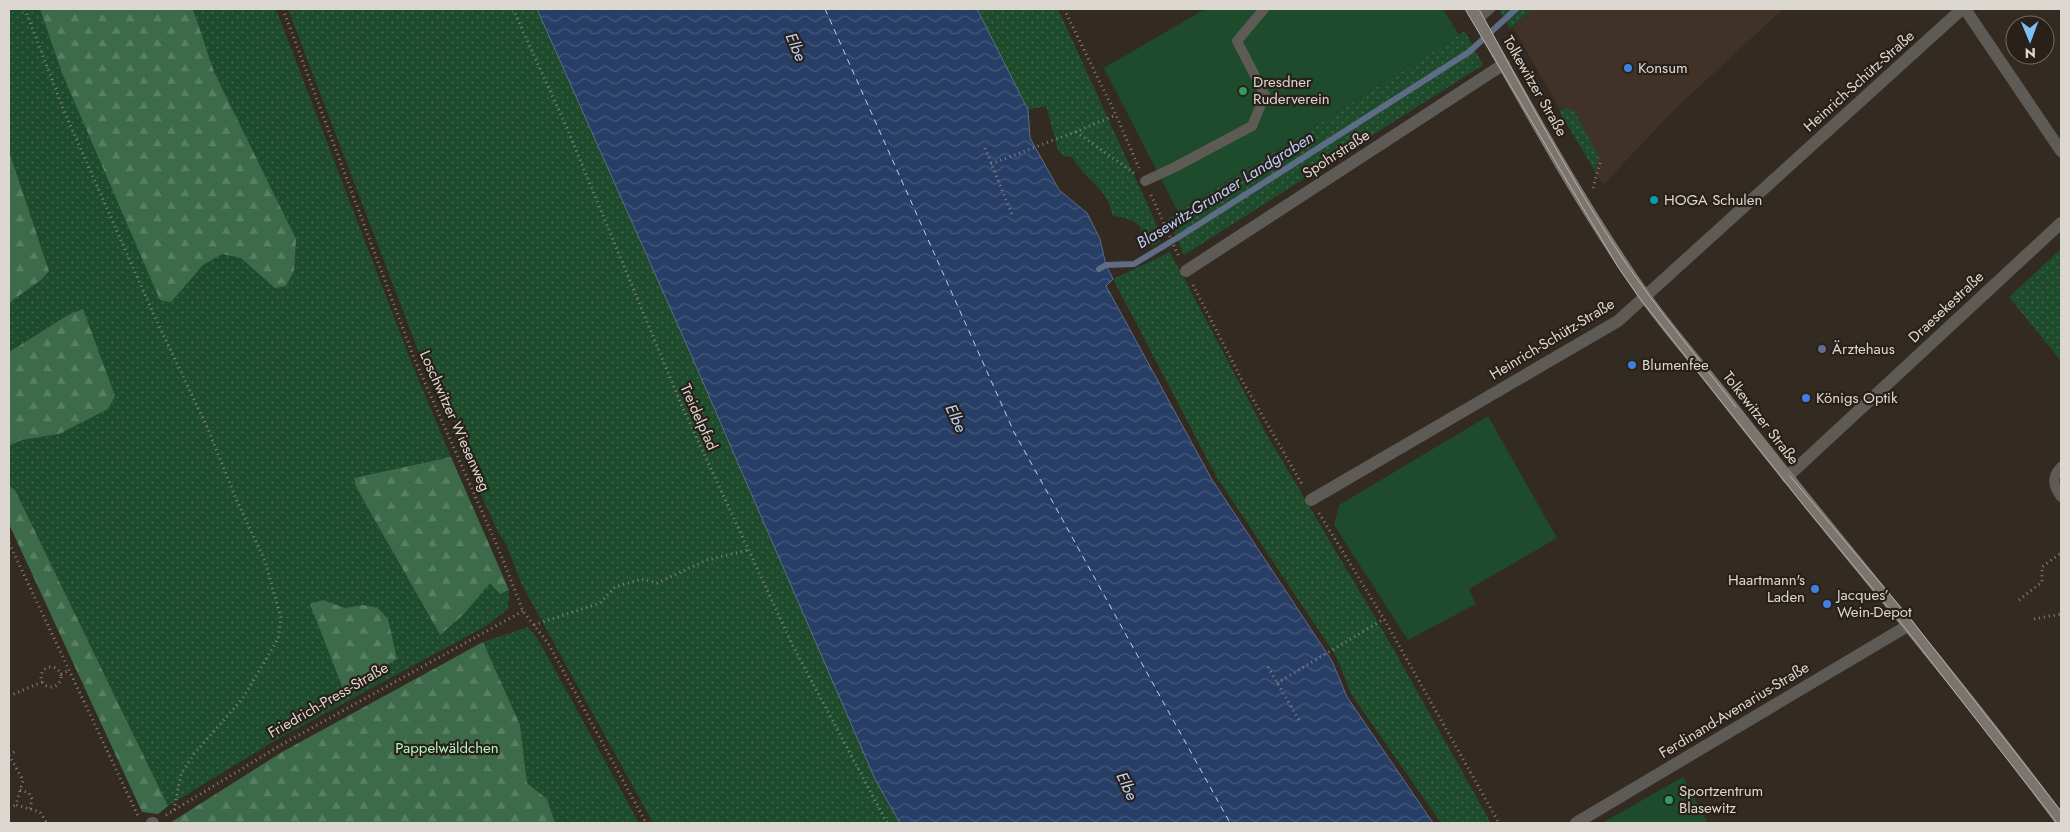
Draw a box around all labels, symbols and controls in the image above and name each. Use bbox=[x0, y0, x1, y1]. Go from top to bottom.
north arrow bbox=[2005, 15, 2055, 65]
street label: Heinrich-Schütz-Straße bbox=[1799, 25, 1920, 137]
water label: Elbe bbox=[780, 29, 812, 65]
street label: Tolkewitzer Straße bbox=[1497, 32, 1573, 141]
text: N bbox=[2024, 43, 2036, 63]
place label: Konsum bbox=[1638, 57, 1688, 79]
marker: Konsum bbox=[1622, 62, 1634, 74]
place label: Dresdner Ruderverein bbox=[1253, 71, 1330, 110]
marker: Dresdner Ruderverein bbox=[1237, 85, 1249, 97]
street label: Spohrstraße bbox=[1298, 124, 1374, 184]
water label: Blasewitz‐Grunaer Landgraben bbox=[1132, 126, 1318, 254]
place label: HOGA Schulen bbox=[1664, 189, 1762, 211]
marker: HOGA Schulen bbox=[1648, 194, 1660, 206]
street label: Draesekestraße bbox=[1903, 266, 1989, 348]
street label: Heinrich-Schütz-Straße bbox=[1485, 293, 1619, 385]
place label: Ärztehaus bbox=[1832, 338, 1895, 360]
marker: Ärztehaus bbox=[1816, 343, 1828, 355]
street label: Loschwitzer Wiesenweg bbox=[414, 347, 496, 495]
place label: Blumenfee bbox=[1642, 354, 1709, 376]
marker: Blumenfee bbox=[1626, 359, 1638, 371]
street label: Tolkewitzer Straße bbox=[1718, 367, 1805, 470]
street label: Treidelpfad bbox=[675, 380, 723, 454]
place label: Königs Optik bbox=[1816, 387, 1898, 409]
marker: Königs Optik bbox=[1800, 392, 1812, 404]
water label: Elbe bbox=[939, 400, 973, 436]
place label: Haartmann's Laden bbox=[1728, 569, 1805, 608]
marker: Haartmann's Laden bbox=[1809, 583, 1821, 595]
place label: Jacques’ Wein-Depot bbox=[1835, 584, 1912, 623]
marker: Jacques’ Wein-Depot bbox=[1821, 598, 1833, 610]
street label: Friedrich-Press-Straße bbox=[264, 656, 393, 744]
street label: Ferdinand-Avenarius-Straße bbox=[1655, 656, 1814, 764]
park label: Pappelwäldchen bbox=[395, 737, 499, 759]
water label: Elbe bbox=[1110, 768, 1144, 804]
place label: Sportzentrum Blasewitz bbox=[1679, 780, 1763, 819]
marker: Sportzentrum Blasewitz bbox=[1663, 794, 1675, 806]

